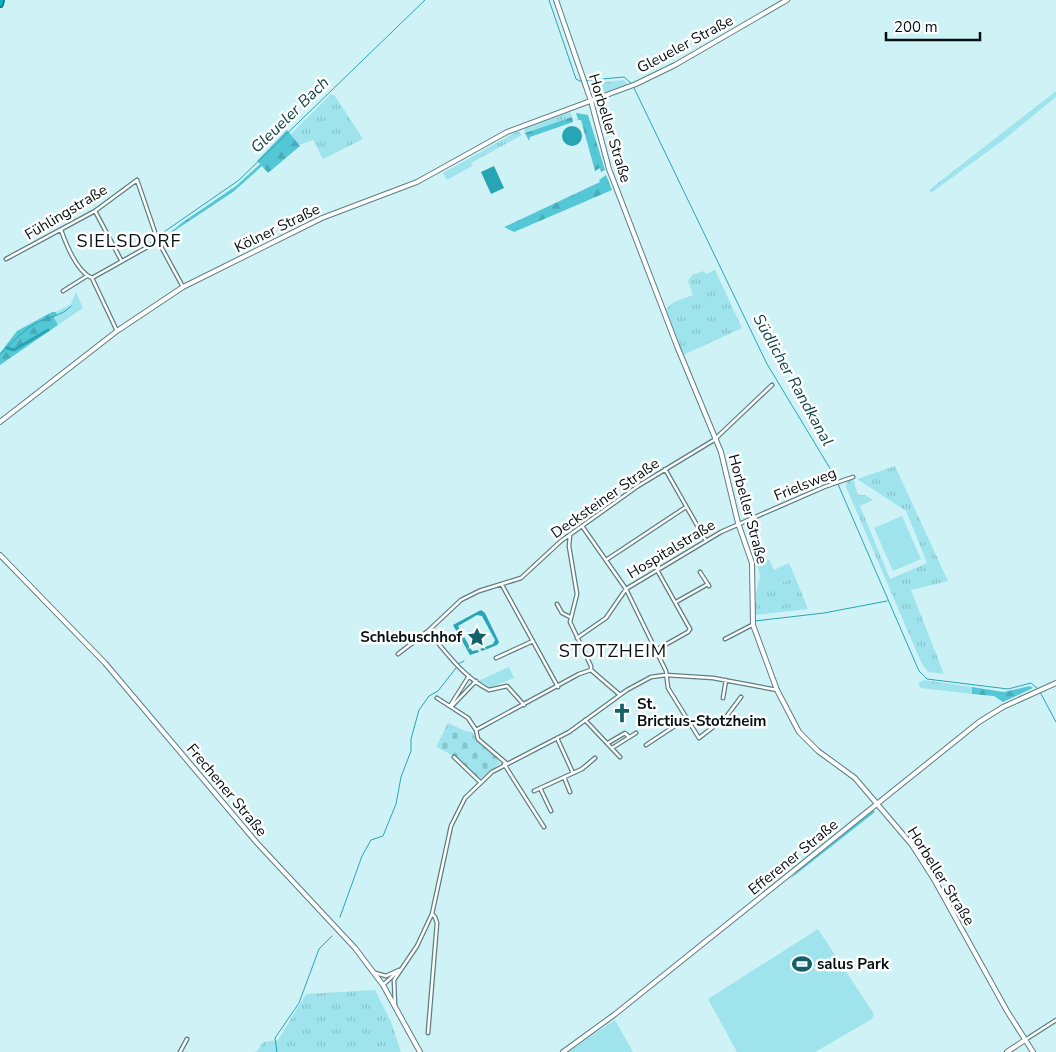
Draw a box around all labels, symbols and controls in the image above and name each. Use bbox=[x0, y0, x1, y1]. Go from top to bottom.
street label: Gleueler Straße bbox=[633, 10, 737, 78]
scale bar bbox=[886, 10, 980, 42]
text: 200 m bbox=[894, 17, 938, 37]
street label: Horbeller Straße bbox=[584, 71, 636, 185]
water label: Gleueler Bach bbox=[246, 72, 334, 158]
street label: Fühlingstraße bbox=[21, 179, 111, 245]
street label: Kölner Straße bbox=[231, 199, 323, 257]
district label: SIELSDORF bbox=[77, 229, 181, 253]
water label: Südlicher Randkanal bbox=[748, 310, 839, 450]
street label: Horbeller Straße bbox=[724, 452, 772, 566]
street label: Decksteiner Straße bbox=[547, 453, 663, 543]
street label: Frielsweg bbox=[771, 462, 839, 506]
street label: Hospitalstraße bbox=[623, 515, 719, 583]
place icon: Schlebuschhof bbox=[466, 626, 488, 648]
place label: Schlebuschhof bbox=[360, 627, 463, 647]
district label: STOTZHEIM bbox=[559, 639, 667, 663]
place label: St. Brictius-Stotzheim bbox=[637, 694, 766, 731]
church icon: St. Brictius-Stotzheim bbox=[611, 702, 633, 724]
street label: Frechener Straße bbox=[182, 739, 272, 841]
street label: Efferener Straße bbox=[744, 815, 842, 899]
street label: Horbeller Straße bbox=[903, 823, 979, 929]
sports icon: salus Park bbox=[791, 953, 813, 975]
place label: salus Park bbox=[817, 954, 890, 974]

